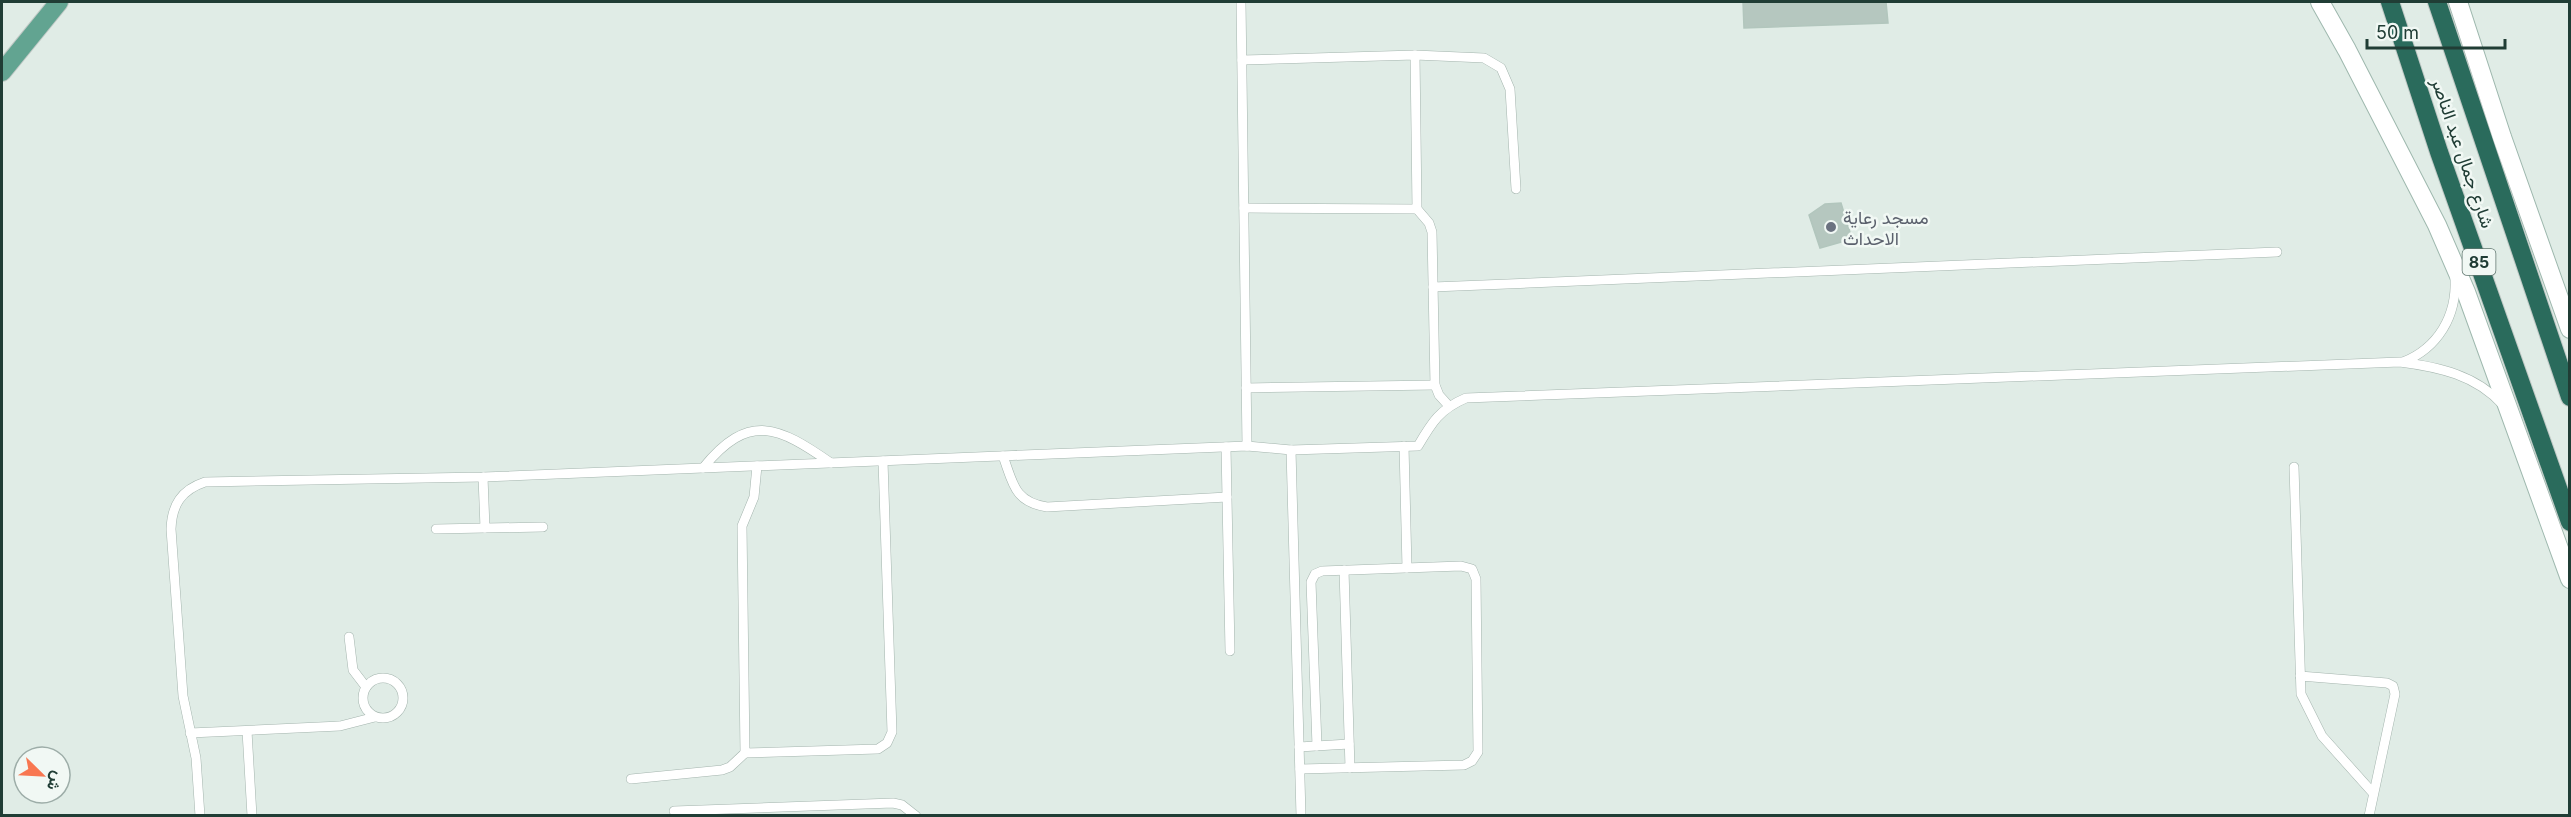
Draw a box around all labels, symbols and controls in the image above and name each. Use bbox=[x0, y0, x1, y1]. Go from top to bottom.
scale bar bbox=[2367, 12, 2505, 50]
text: 50 m bbox=[2376, 22, 2419, 43]
street label: شارع جمال عبد الناصر bbox=[2425, 74, 2499, 231]
place label: مسجد رعاية الاحداث bbox=[1843, 207, 1929, 249]
marker: مسجد رعاية الاحداث bbox=[1824, 220, 1838, 234]
road number: 85 bbox=[2462, 249, 2496, 275]
north arrow bbox=[12, 745, 72, 805]
text: ش bbox=[43, 768, 69, 794]

